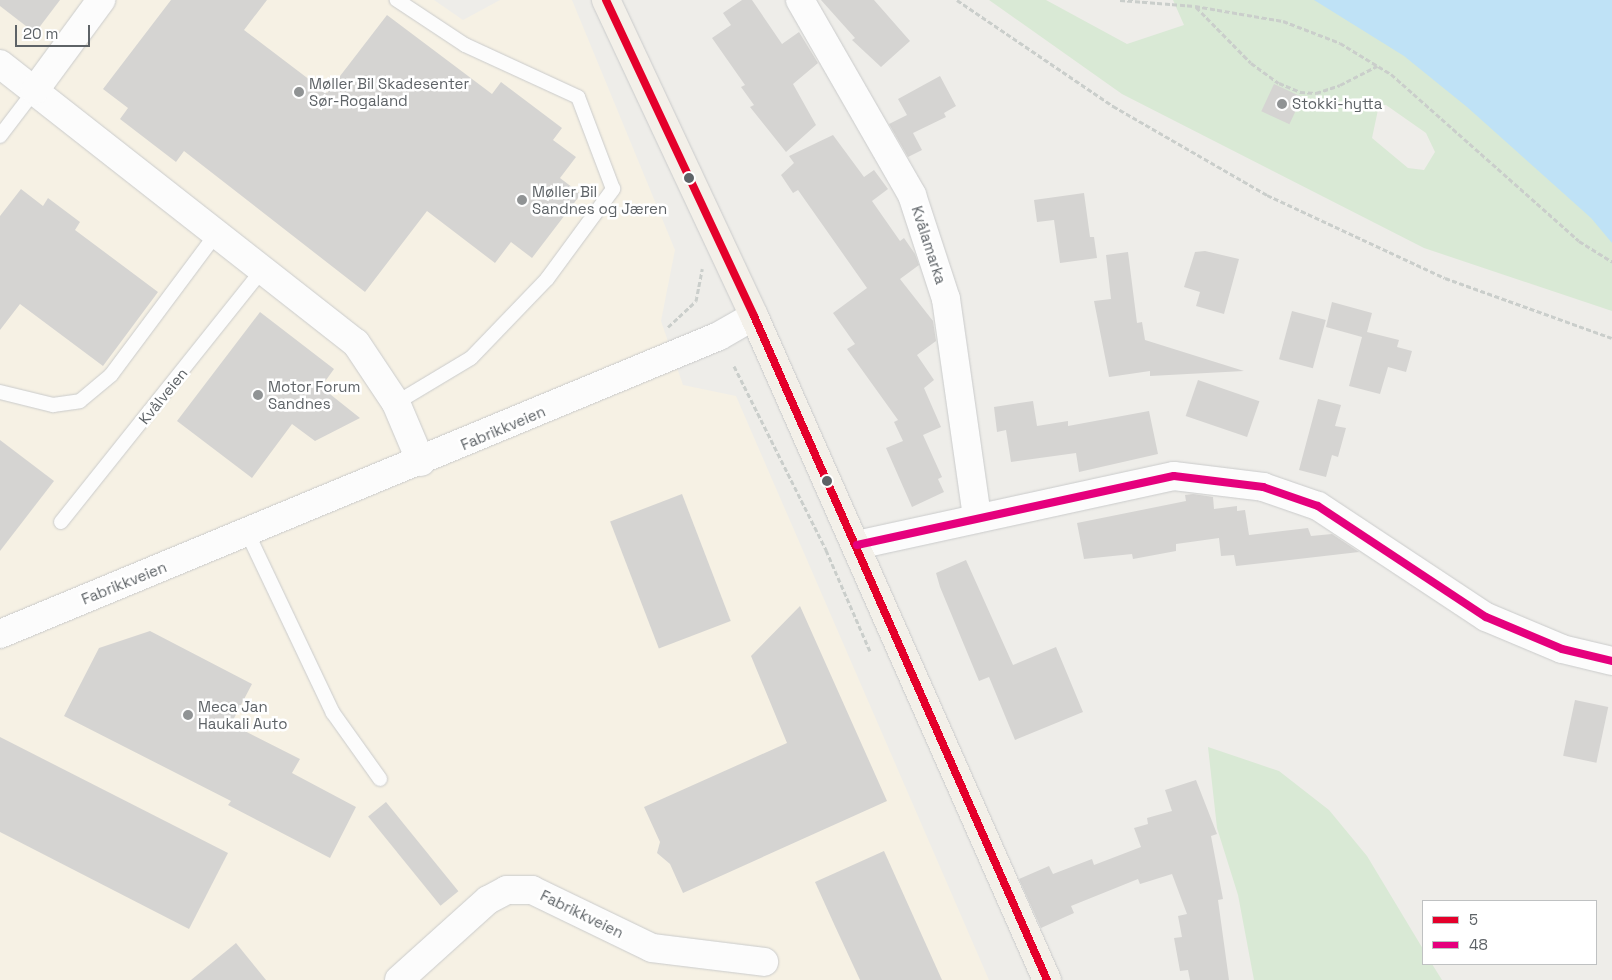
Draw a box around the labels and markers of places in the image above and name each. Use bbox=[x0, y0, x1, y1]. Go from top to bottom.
place label: Møller Bil Skadesenter Sør-Rogaland bbox=[309, 74, 469, 109]
marker: Møller Bil Skadesenter Sør-Rogaland bbox=[293, 86, 305, 98]
place label: Stokki-hytta bbox=[1292, 95, 1382, 113]
marker: Stokki-hytta bbox=[1276, 98, 1288, 110]
unlabelled marker bbox=[684, 173, 694, 183]
place label: Møller Bil Sandnes og Jæren bbox=[532, 182, 667, 217]
marker: Møller Bil Sandnes og Jæren bbox=[516, 194, 528, 206]
place label: Motor Forum Sandnes bbox=[268, 377, 360, 412]
marker: Motor Forum Sandnes bbox=[252, 389, 264, 401]
unlabelled marker bbox=[822, 476, 832, 486]
place label: Meca Jan Haukali Auto bbox=[198, 697, 288, 732]
marker: Meca Jan Haukali Auto bbox=[182, 709, 194, 721]

